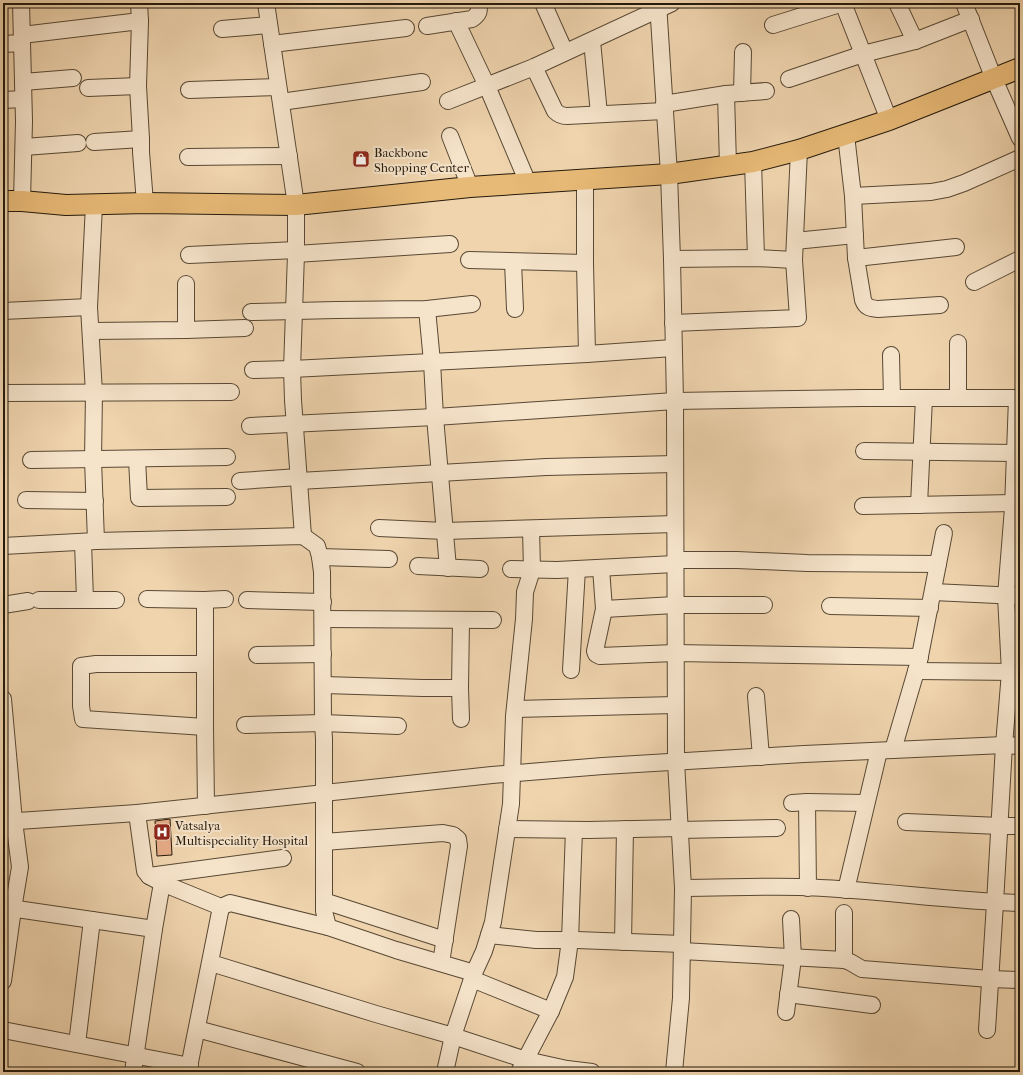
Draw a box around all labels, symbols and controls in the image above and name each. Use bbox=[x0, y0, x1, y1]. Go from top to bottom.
place label: Backbone Shopping Center bbox=[374, 145, 469, 175]
shop icon: Backbone Shopping Center bbox=[351, 149, 371, 169]
place label: Vatsalya Multispeciality Hospital bbox=[174, 818, 309, 848]
hospital icon: Vatsalya Multispeciality Hospital bbox=[152, 822, 172, 842]

